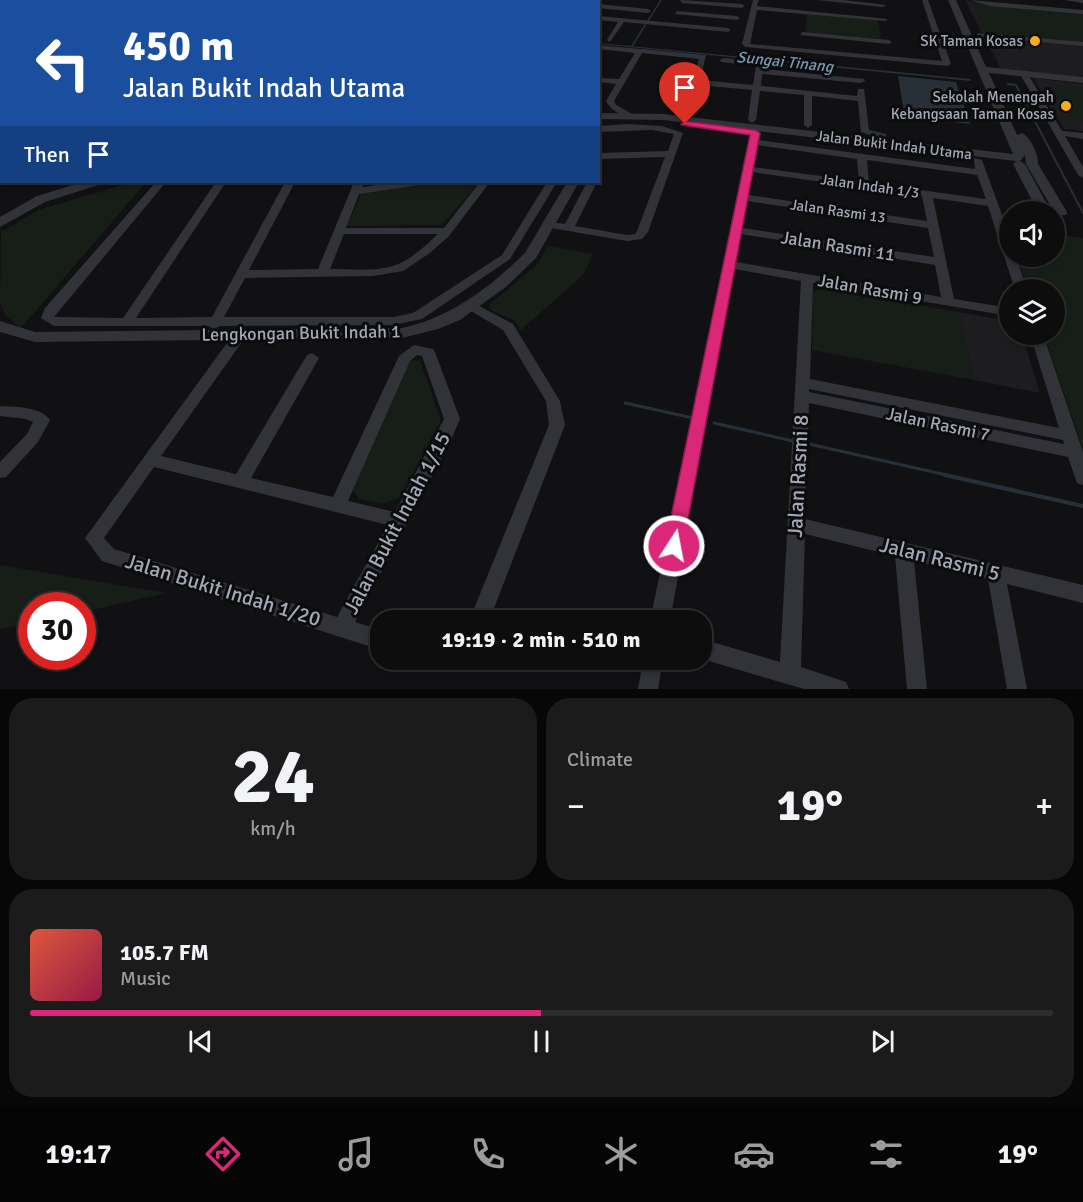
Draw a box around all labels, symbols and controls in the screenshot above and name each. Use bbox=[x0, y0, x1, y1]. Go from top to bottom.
text: 450 m bbox=[123, 21, 234, 72]
icon: left bbox=[24, 24, 102, 102]
place label: SK Taman Kosas bbox=[920, 32, 1023, 50]
marker: SK Taman Kosas bbox=[1028, 34, 1042, 48]
water label: Sungai Tinang bbox=[736, 47, 836, 77]
pin bbox=[659, 62, 710, 124]
icon: arrive bbox=[668, 71, 701, 104]
text: Jalan Bukit Indah Utama bbox=[123, 72, 405, 105]
place label: Sekolah Menengah Kebangsaan Taman Kosas bbox=[891, 88, 1054, 123]
marker: Sekolah Menengah Kebangsaan Taman Kosas bbox=[1059, 99, 1073, 113]
street label: Jalan Bukit Indah Utama bbox=[815, 127, 973, 163]
icon: arrive bbox=[82, 138, 115, 171]
text: Then bbox=[24, 141, 70, 168]
street label: Jalan Indah 1/3 bbox=[819, 170, 921, 202]
street label: Jalan Rasmi 13 bbox=[789, 195, 887, 227]
map controls bbox=[999, 201, 1065, 345]
button: sound bbox=[999, 201, 1065, 267]
street label: Jalan Rasmi 11 bbox=[779, 226, 897, 266]
street label: Jalan Rasmi 9 bbox=[816, 269, 924, 309]
button: layers bbox=[999, 279, 1065, 345]
street label: Lengkongan Bukit Indah 1 bbox=[201, 320, 401, 346]
street label: Jalan Rasmi 7 bbox=[884, 402, 992, 446]
street label: Jalan Rasmi 8 bbox=[782, 414, 814, 538]
street label: Jalan Bukit Indah 1/15 bbox=[338, 427, 456, 619]
position arrow bbox=[642, 514, 706, 578]
street label: Jalan Rasmi 5 bbox=[877, 531, 1003, 587]
street label: Jalan Bukit Indah 1/20 bbox=[122, 548, 324, 632]
speed limit sign: 30 bbox=[18, 592, 96, 670]
text: 19:19 · 2 min · 510 m bbox=[441, 626, 641, 653]
text: 24 bbox=[231, 729, 315, 825]
text: Climate bbox=[567, 747, 633, 772]
text: 19° bbox=[777, 778, 843, 833]
text: − bbox=[567, 786, 585, 827]
text: + bbox=[1035, 786, 1053, 827]
text: km/h bbox=[250, 816, 296, 841]
text: 105.7 FM bbox=[120, 939, 209, 966]
text: Music bbox=[120, 966, 171, 991]
icon: previous bbox=[184, 1025, 217, 1058]
icon: pause bbox=[525, 1025, 558, 1058]
icon: next bbox=[866, 1025, 899, 1058]
icon: directions bbox=[202, 1133, 244, 1175]
icon: music bbox=[335, 1133, 377, 1175]
icon: phone bbox=[467, 1133, 509, 1175]
icon: climate bbox=[600, 1133, 642, 1175]
icon: car bbox=[733, 1133, 775, 1175]
icon: filters bbox=[865, 1133, 907, 1175]
text: 19:17 bbox=[45, 1138, 112, 1171]
text: 19° bbox=[998, 1138, 1038, 1171]

